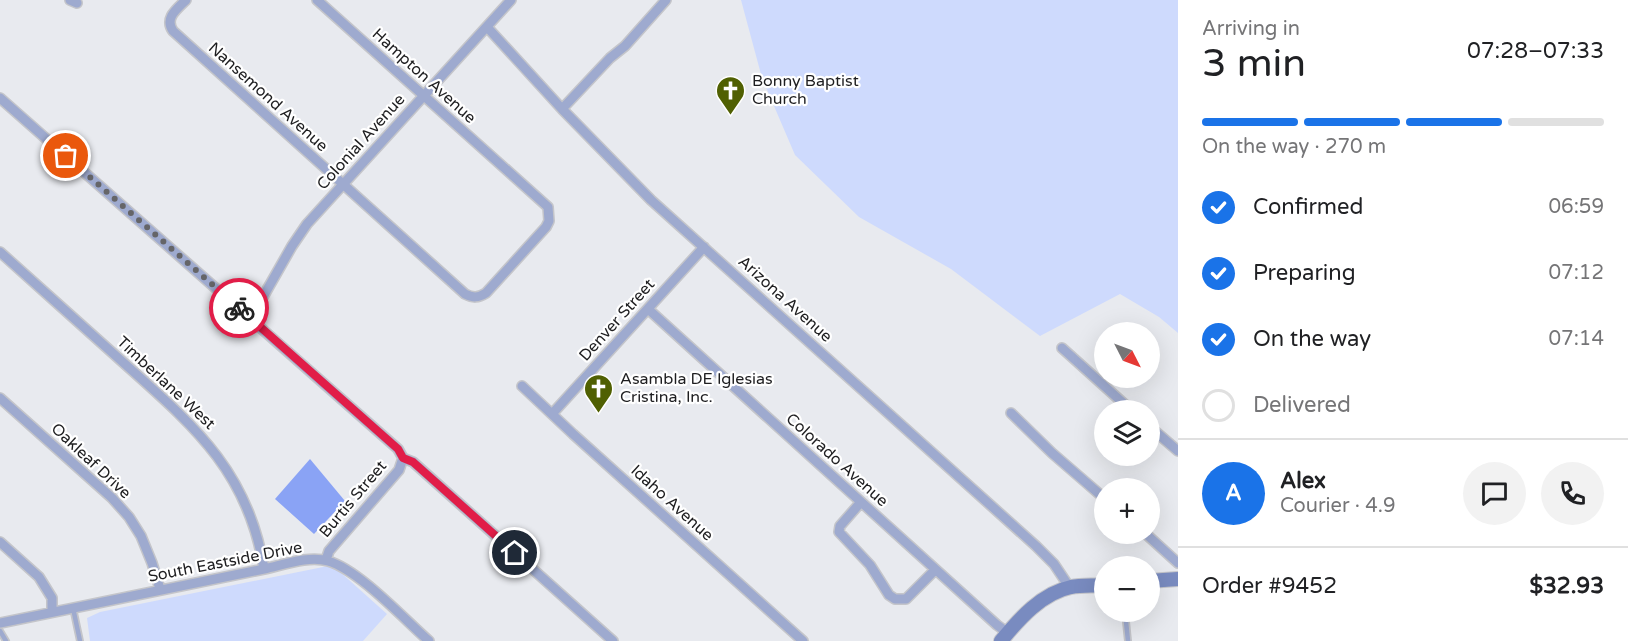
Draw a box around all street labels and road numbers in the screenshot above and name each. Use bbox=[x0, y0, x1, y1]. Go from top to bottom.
street label: Hampton Avenue bbox=[368, 24, 480, 128]
street label: Nansemond Avenue bbox=[204, 38, 332, 156]
street label: Colonial Avenue bbox=[313, 90, 409, 194]
street label: Arizona Avenue bbox=[734, 251, 836, 347]
street label: Denver Street bbox=[575, 275, 659, 365]
street label: Timberlane West bbox=[112, 332, 220, 434]
street label: Colorado Avenue bbox=[782, 409, 892, 511]
street label: Oakleaf Drive bbox=[47, 419, 135, 503]
street label: Burtis Street bbox=[315, 456, 391, 542]
street label: Idaho Avenue bbox=[627, 461, 717, 545]
street label: South Eastside Drive bbox=[146, 537, 304, 587]

